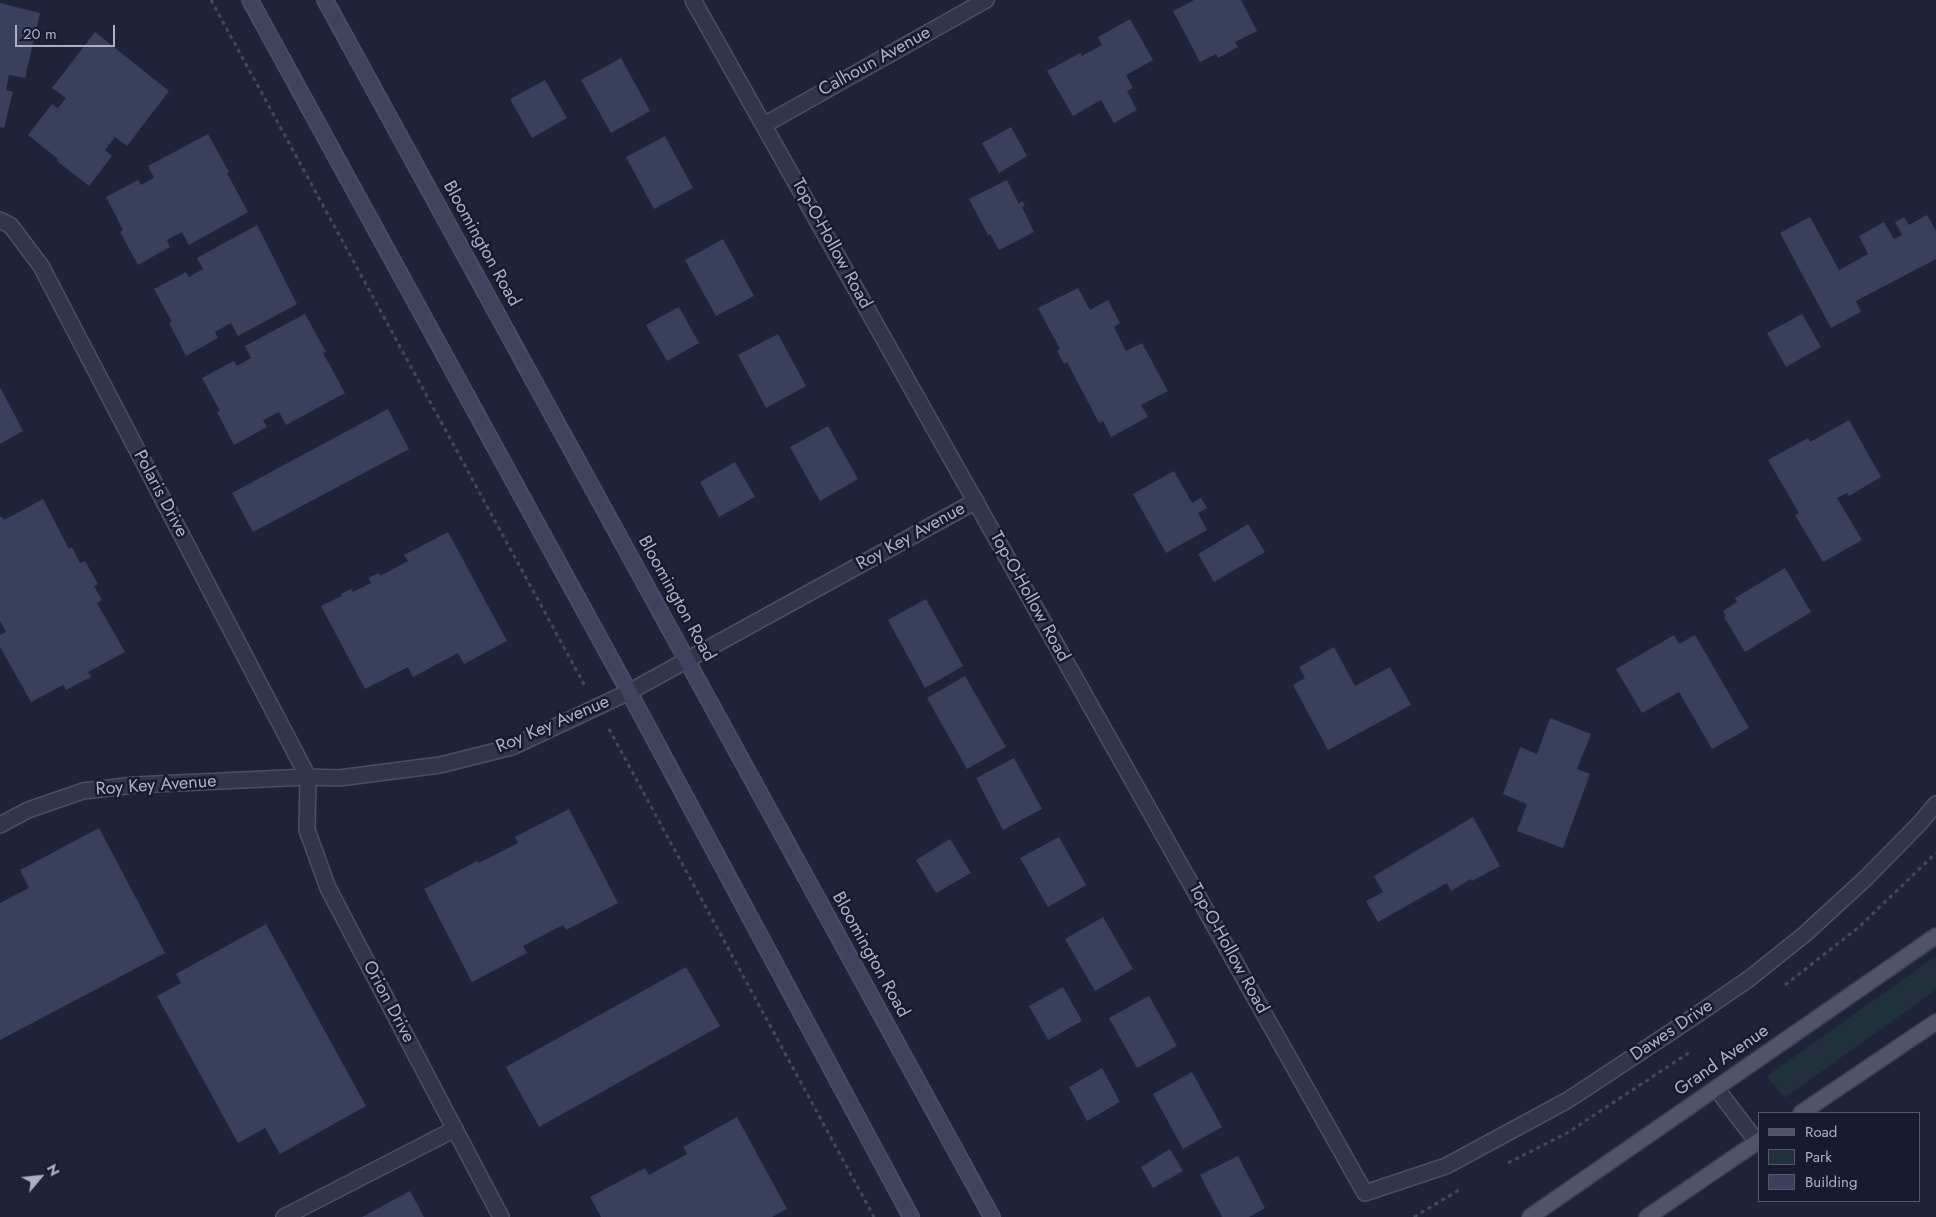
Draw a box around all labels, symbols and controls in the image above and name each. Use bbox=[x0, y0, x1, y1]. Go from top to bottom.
scale bar bbox=[18, 15, 118, 47]
street label: Calhoun Avenue bbox=[815, 22, 935, 102]
text: 20 m bbox=[23, 23, 57, 45]
street label: Top-O-Hollow Road bbox=[786, 175, 876, 313]
street label: Bloomington Road bbox=[438, 177, 524, 311]
street label: Polaris Drive bbox=[128, 447, 192, 541]
street label: Roy Key Avenue bbox=[853, 498, 969, 576]
street label: Top-O-Hollow Road bbox=[984, 528, 1074, 666]
street label: Bloomington Road bbox=[633, 532, 719, 666]
street label: Roy Key Avenue bbox=[493, 691, 613, 759]
street label: Roy Key Avenue bbox=[95, 771, 217, 801]
street label: Top-O-Hollow Road bbox=[1183, 880, 1273, 1018]
street label: Bloomington Road bbox=[827, 888, 913, 1022]
street label: Orion Drive bbox=[357, 957, 419, 1047]
street label: Dawes Drive bbox=[1627, 996, 1717, 1066]
street label: Grand Avenue bbox=[1671, 1021, 1773, 1101]
legend bbox=[1758, 1112, 1921, 1202]
text: Road bbox=[1805, 1121, 1837, 1143]
text: Park bbox=[1805, 1146, 1832, 1168]
north arrow bbox=[15, 1152, 65, 1202]
text: N bbox=[42, 1160, 65, 1180]
text: Building bbox=[1805, 1171, 1857, 1193]

